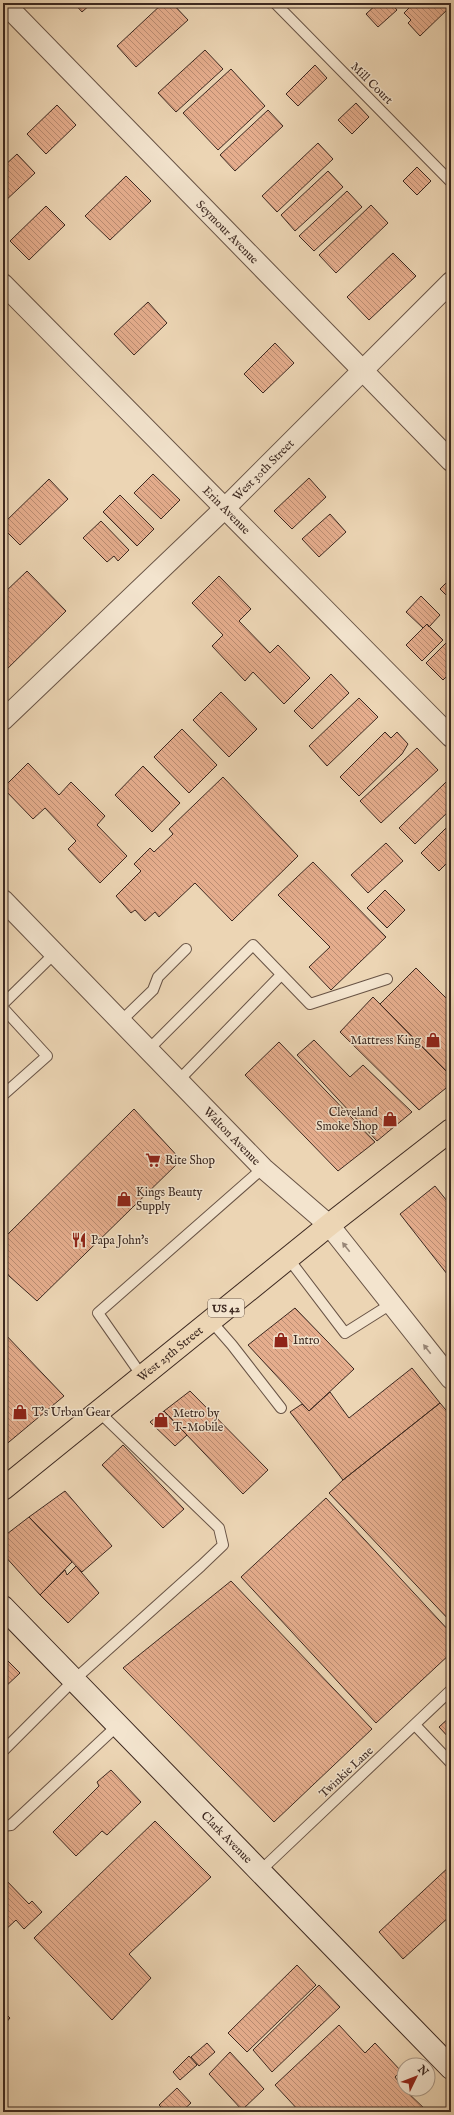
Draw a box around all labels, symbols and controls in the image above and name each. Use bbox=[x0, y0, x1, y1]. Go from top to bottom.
street label: Mill Court bbox=[347, 59, 396, 108]
street label: Seymour Avenue bbox=[193, 197, 262, 268]
street label: West 30th Street bbox=[230, 436, 297, 504]
street label: Erin Avenue bbox=[199, 483, 254, 538]
shop icon: Mattress King bbox=[424, 1031, 442, 1049]
place label: Mattress King bbox=[351, 1033, 421, 1048]
street label: Walton Avenue bbox=[200, 1104, 264, 1169]
place label: Cleveland Smoke Shop bbox=[316, 1105, 379, 1135]
shop icon: Cleveland Smoke Shop bbox=[381, 1110, 399, 1128]
supermarket icon: Rite Shop bbox=[144, 1151, 162, 1169]
place label: Rite Shop bbox=[165, 1153, 215, 1169]
place label: Kings Beauty Supply bbox=[136, 1185, 203, 1215]
shop icon: Kings Beauty Supply bbox=[115, 1190, 133, 1208]
restaurant icon: Papa John's bbox=[70, 1231, 88, 1249]
place label: Papa John's bbox=[91, 1233, 149, 1249]
one-way arrow bbox=[342, 1241, 350, 1252]
road number: US 42 bbox=[208, 1299, 244, 1317]
street label: West 25th Street bbox=[134, 1323, 206, 1385]
shop icon: Intro bbox=[272, 1331, 290, 1349]
place label: Intro bbox=[293, 1333, 320, 1348]
one-way arrow bbox=[422, 1343, 431, 1354]
shop icon: T's Urban Gear bbox=[11, 1403, 29, 1421]
place label: T's Urban Gear bbox=[32, 1405, 111, 1420]
place label: Metro by T-Mobile bbox=[173, 1406, 224, 1435]
shop icon: Metro by T-Mobile bbox=[152, 1411, 170, 1429]
street label: Twinkie Lane bbox=[316, 1743, 377, 1801]
street label: Clark Avenue bbox=[198, 1808, 255, 1867]
north arrow bbox=[396, 2057, 436, 2097]
text: N bbox=[414, 2062, 431, 2079]

